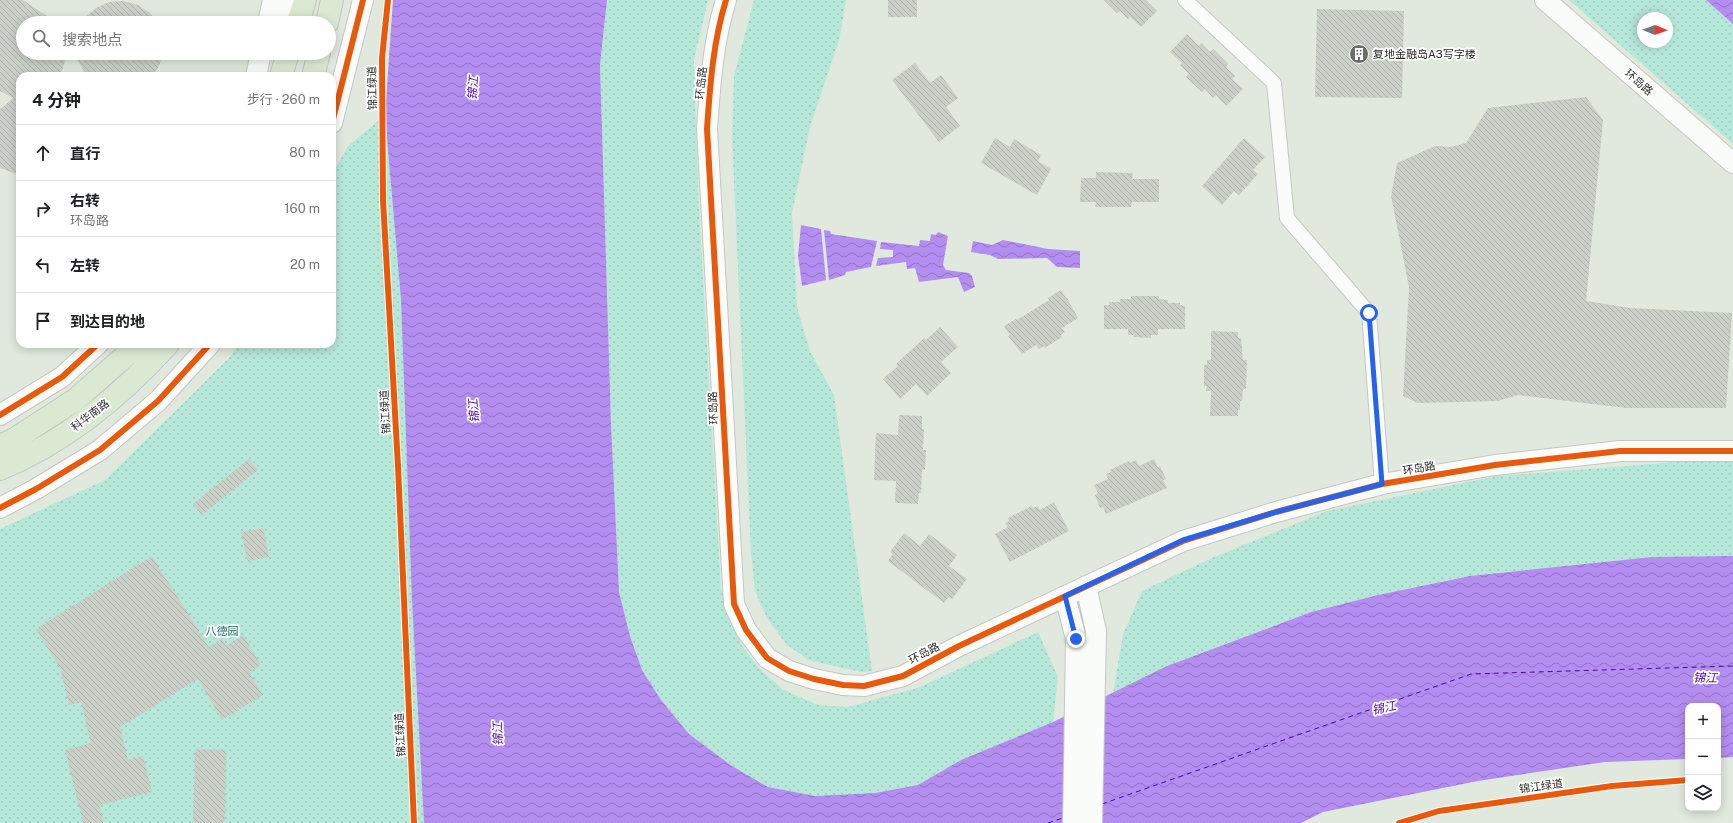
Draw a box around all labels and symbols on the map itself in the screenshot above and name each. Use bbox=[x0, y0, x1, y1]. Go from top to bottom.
north arrow bbox=[1637, 12, 1673, 48]
building icon: 复地金融岛A3写字楼 bbox=[1348, 43, 1370, 65]
place label: 复地金融岛A3写字楼 bbox=[1373, 48, 1476, 60]
street label: 锦江绿道 bbox=[366, 66, 378, 110]
street label: 环岛路 bbox=[693, 66, 709, 100]
street label: 环岛路 bbox=[1623, 67, 1655, 97]
water label: 锦江 bbox=[465, 74, 481, 100]
route start bbox=[1360, 304, 1378, 322]
street label: 锦江绿道 bbox=[378, 390, 392, 434]
street label: 环岛路 bbox=[706, 391, 720, 425]
water label: 锦江 bbox=[466, 396, 482, 424]
street label: 科华南路 bbox=[69, 397, 111, 433]
street label: 环岛路 bbox=[1402, 459, 1436, 477]
park label: 八德园 bbox=[206, 625, 239, 637]
route end bbox=[1067, 630, 1085, 648]
street label: 环岛路 bbox=[907, 640, 941, 666]
water label: 锦江 bbox=[1693, 671, 1719, 685]
water label: 锦江 bbox=[1371, 698, 1399, 717]
street label: 锦江绿道 bbox=[393, 713, 407, 757]
water label: 锦江 bbox=[491, 720, 505, 746]
street label: 锦江绿道 bbox=[1518, 777, 1564, 795]

